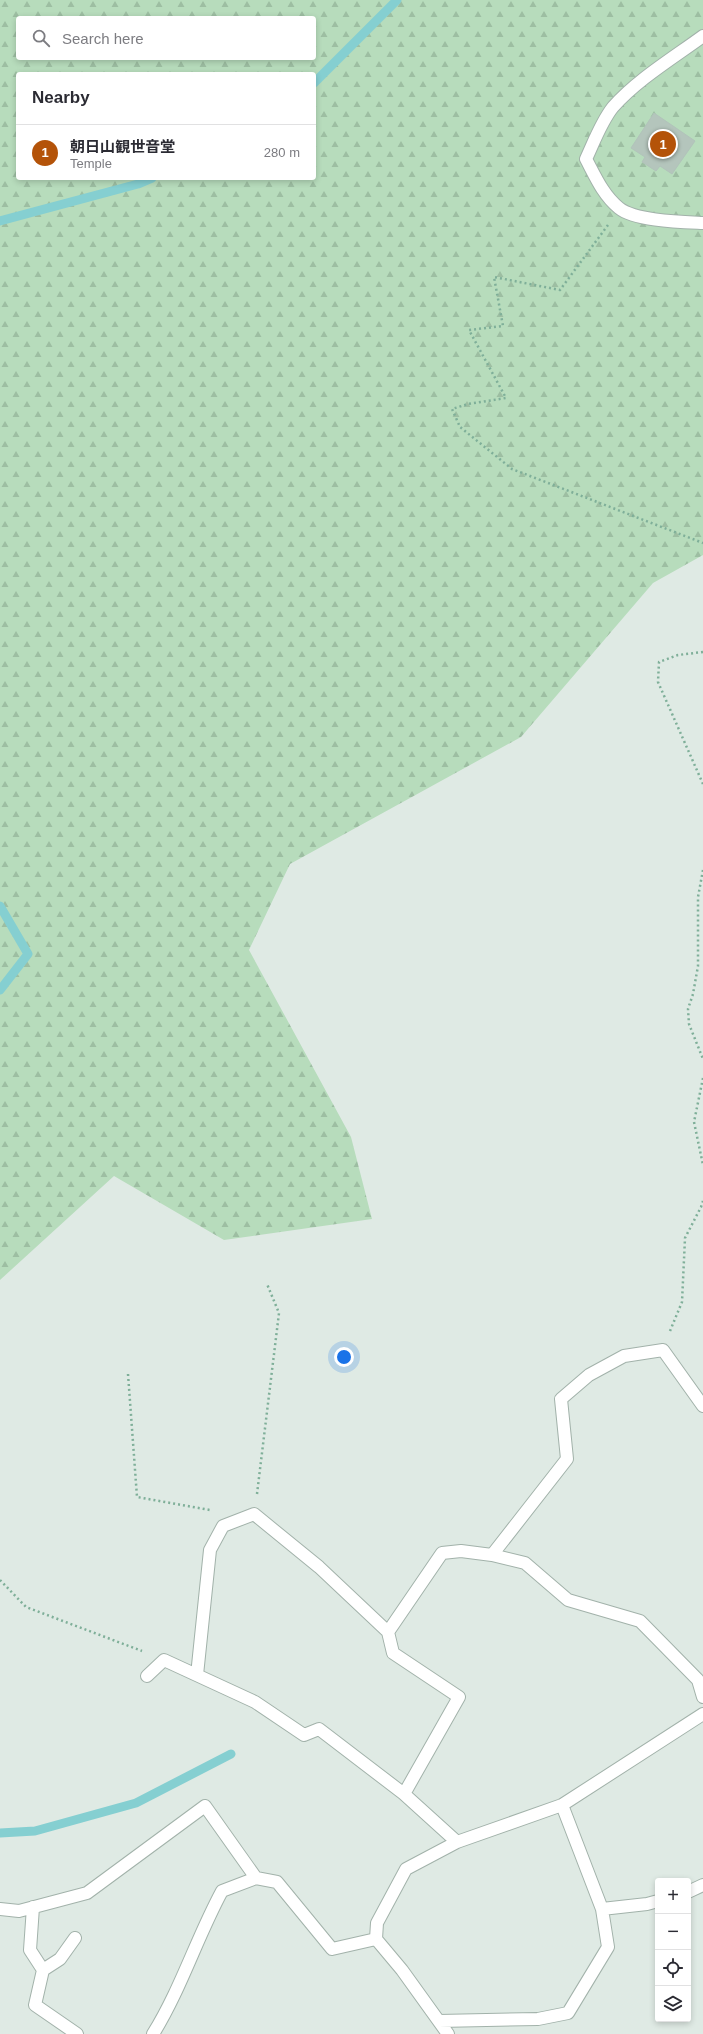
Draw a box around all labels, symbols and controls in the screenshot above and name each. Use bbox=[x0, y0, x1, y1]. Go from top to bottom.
search box bbox=[16, 16, 316, 60]
icon: search bbox=[30, 27, 52, 49]
text: Search here bbox=[62, 30, 144, 47]
text: Nearby bbox=[32, 88, 90, 107]
pin: 1 bbox=[650, 129, 676, 159]
text: 朝日山観世音堂 bbox=[70, 138, 175, 155]
text: 1 bbox=[41, 145, 49, 160]
text: 280 m bbox=[264, 145, 300, 160]
text: Temple bbox=[70, 156, 112, 171]
your location bbox=[334, 1347, 354, 1367]
map controls bbox=[655, 1878, 691, 2022]
button: + bbox=[655, 1878, 691, 1914]
button: − bbox=[655, 1914, 691, 1950]
button: locate bbox=[655, 1950, 691, 1986]
button: layers bbox=[655, 1986, 691, 2022]

